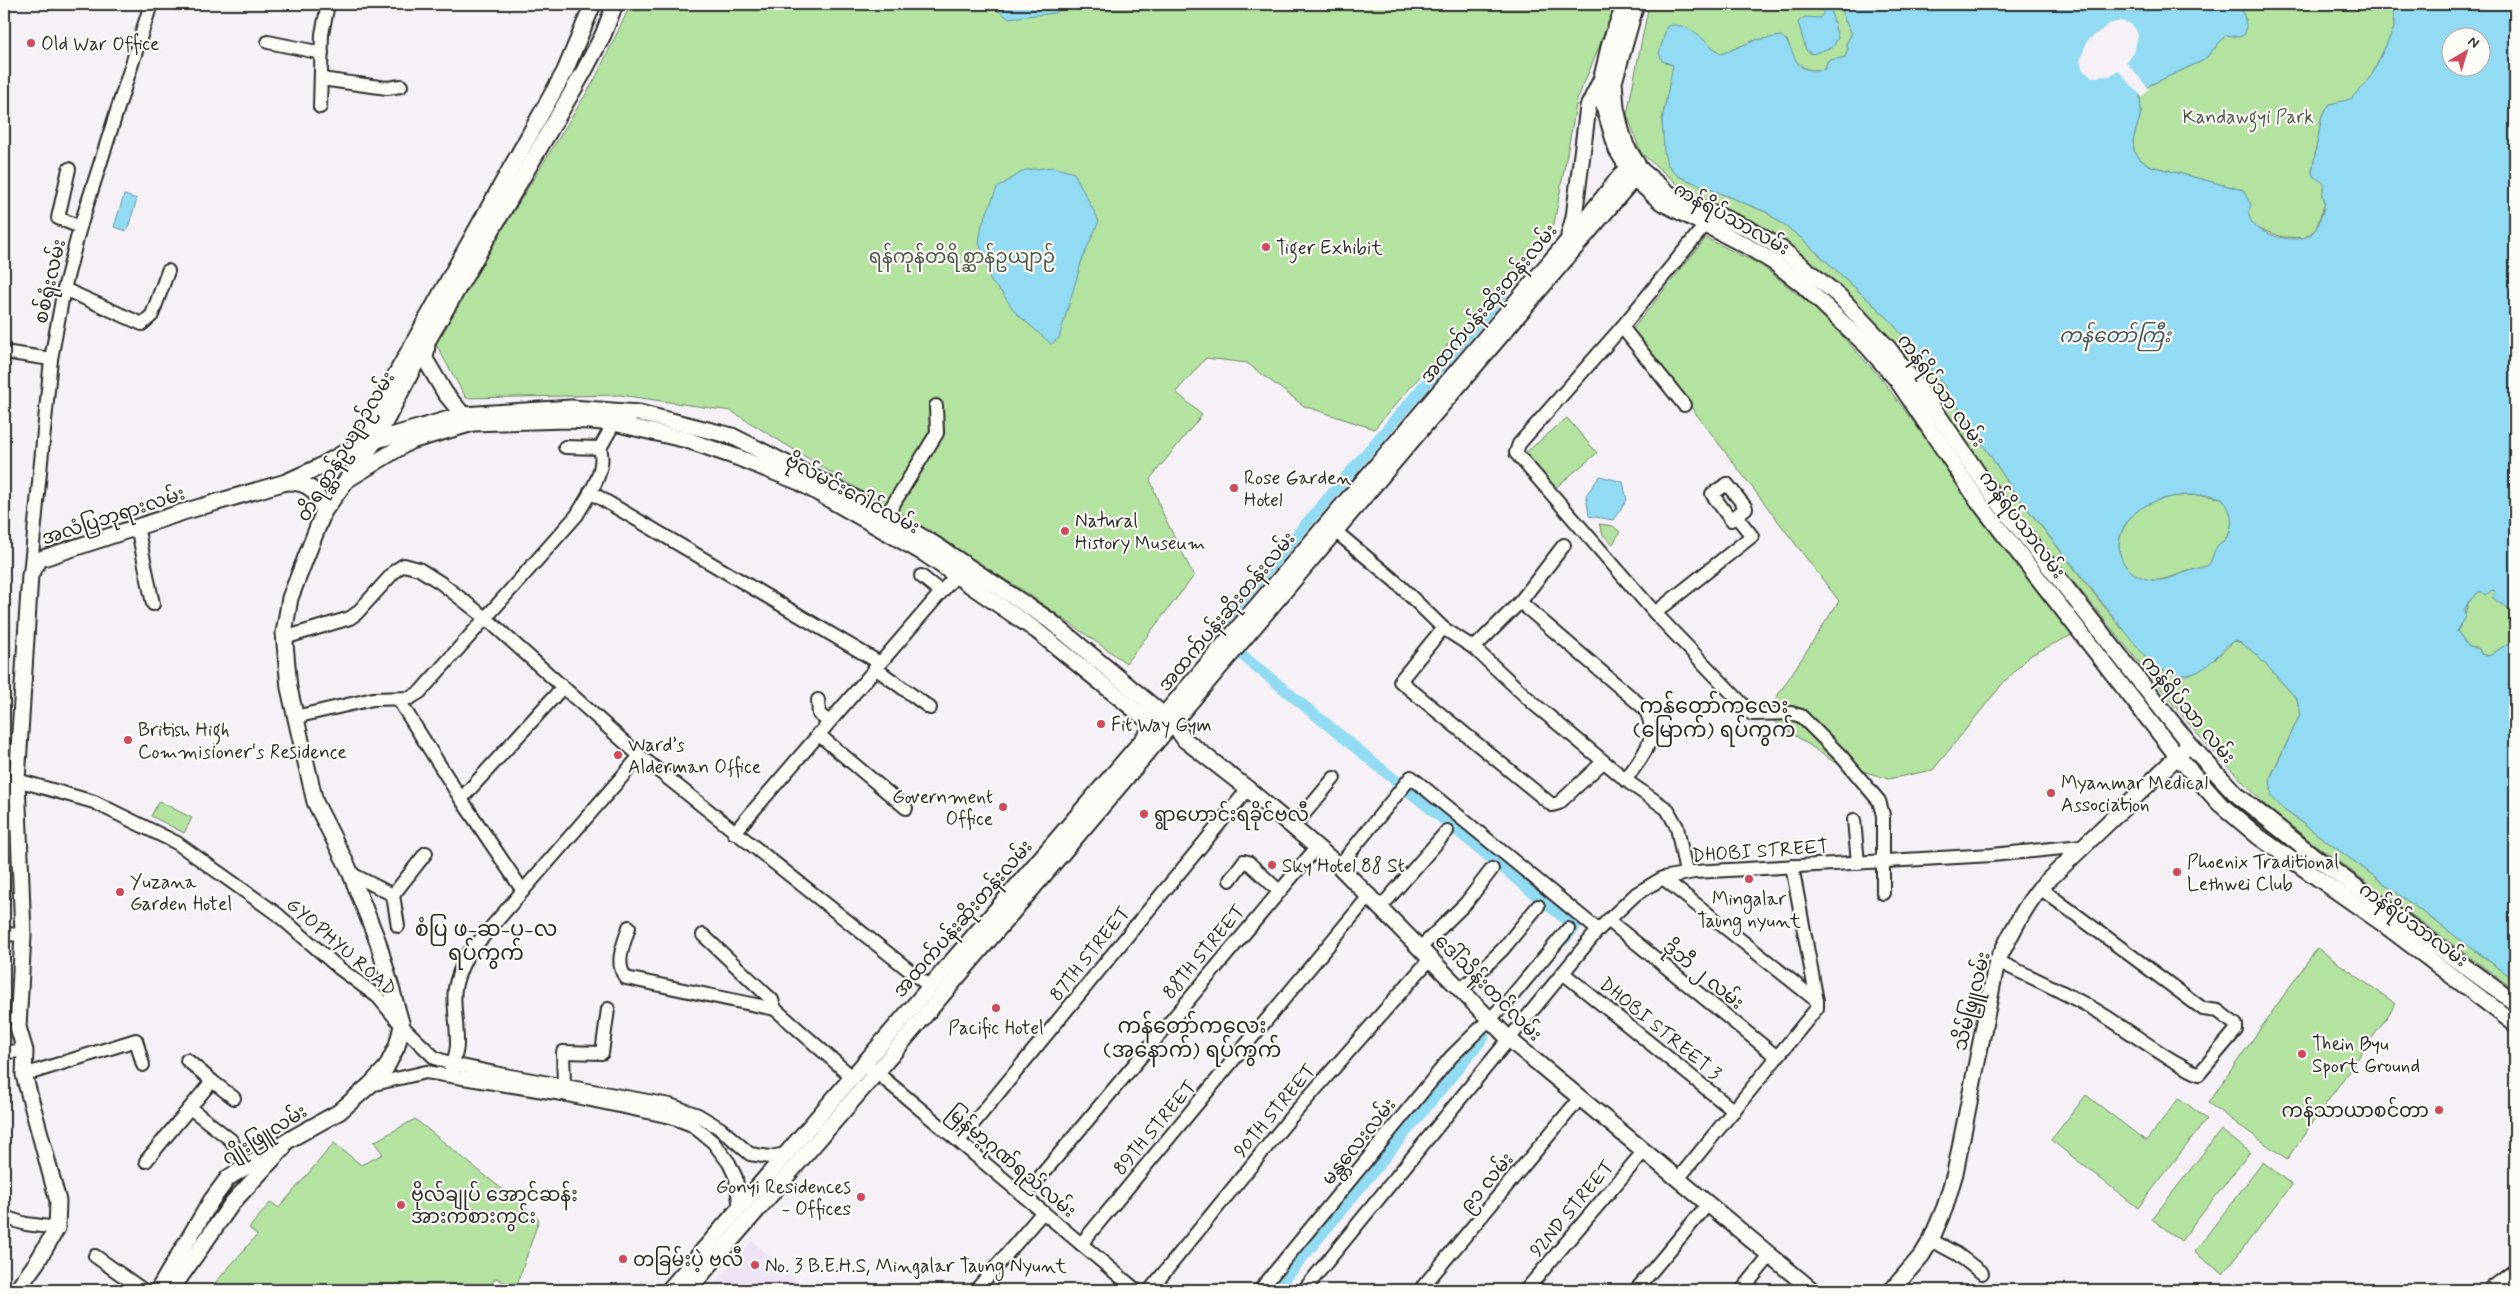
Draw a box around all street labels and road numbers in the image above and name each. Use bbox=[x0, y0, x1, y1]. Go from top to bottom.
street label: ကန်ရိပ်သာလမ်း bbox=[1668, 174, 1795, 263]
street label: အထက်ပန်းဆိုးတန်းလမ်း bbox=[1413, 217, 1566, 391]
street label: စစ်ရုံးလမ်း bbox=[26, 236, 75, 327]
street label: ကန်ရိပ်သာ လမ်း bbox=[1890, 328, 1993, 454]
street label: တိရစ္ဆာန်ဥယျာဉ်လမ်း bbox=[289, 365, 403, 528]
street label: ဗိုလ်မင်းဂေါင်လမ်း bbox=[779, 446, 925, 543]
street label: ကန်ရိပ်သာလမ်း bbox=[1971, 464, 2073, 585]
street label: အလံပြဘုရားလမ်း bbox=[38, 479, 189, 554]
street label: အထက်ပန်းဆိုးတန်းလမ်း bbox=[1151, 525, 1304, 699]
street label: ကန်ရိပ်သာ လမ်း bbox=[2134, 649, 2243, 771]
street label: အထက်ပန်းဆိုးတန်းလမ်း bbox=[886, 833, 1041, 1005]
street label: DHOBI STREET bbox=[1691, 834, 1829, 869]
street label: ကန်ရိပ်သာလမ်း bbox=[2352, 875, 2474, 975]
street label: GYOPHYU ROAD bbox=[281, 892, 401, 1002]
street label: 88TH STREET bbox=[1157, 899, 1251, 1004]
street label: 87TH STREET bbox=[1044, 901, 1136, 1007]
street label: ဒေါ်သိန်းတင်လမ်း bbox=[1427, 927, 1549, 1049]
street label: ဒိုဘီ ၂ လမ်း bbox=[1655, 932, 1751, 1018]
street label: သိမ်ဖြူလမ်း bbox=[1945, 949, 1999, 1054]
street label: DHOBI STREET 3 bbox=[1594, 972, 1727, 1086]
street label: 90TH STREET bbox=[1229, 1059, 1322, 1163]
street label: 89TH STREET bbox=[1108, 1075, 1202, 1181]
street label: မန္တလေးလမ်း bbox=[1314, 1091, 1404, 1192]
street label: ဂျိုးဖြူလမ်း bbox=[216, 1097, 313, 1173]
street label: မြန်မာ့ဂုဏ်ရည်လမ်း bbox=[939, 1099, 1083, 1226]
street label: ၉၁ လမ်း bbox=[1452, 1146, 1521, 1220]
street label: 92ND STREET bbox=[1524, 1155, 1620, 1263]

